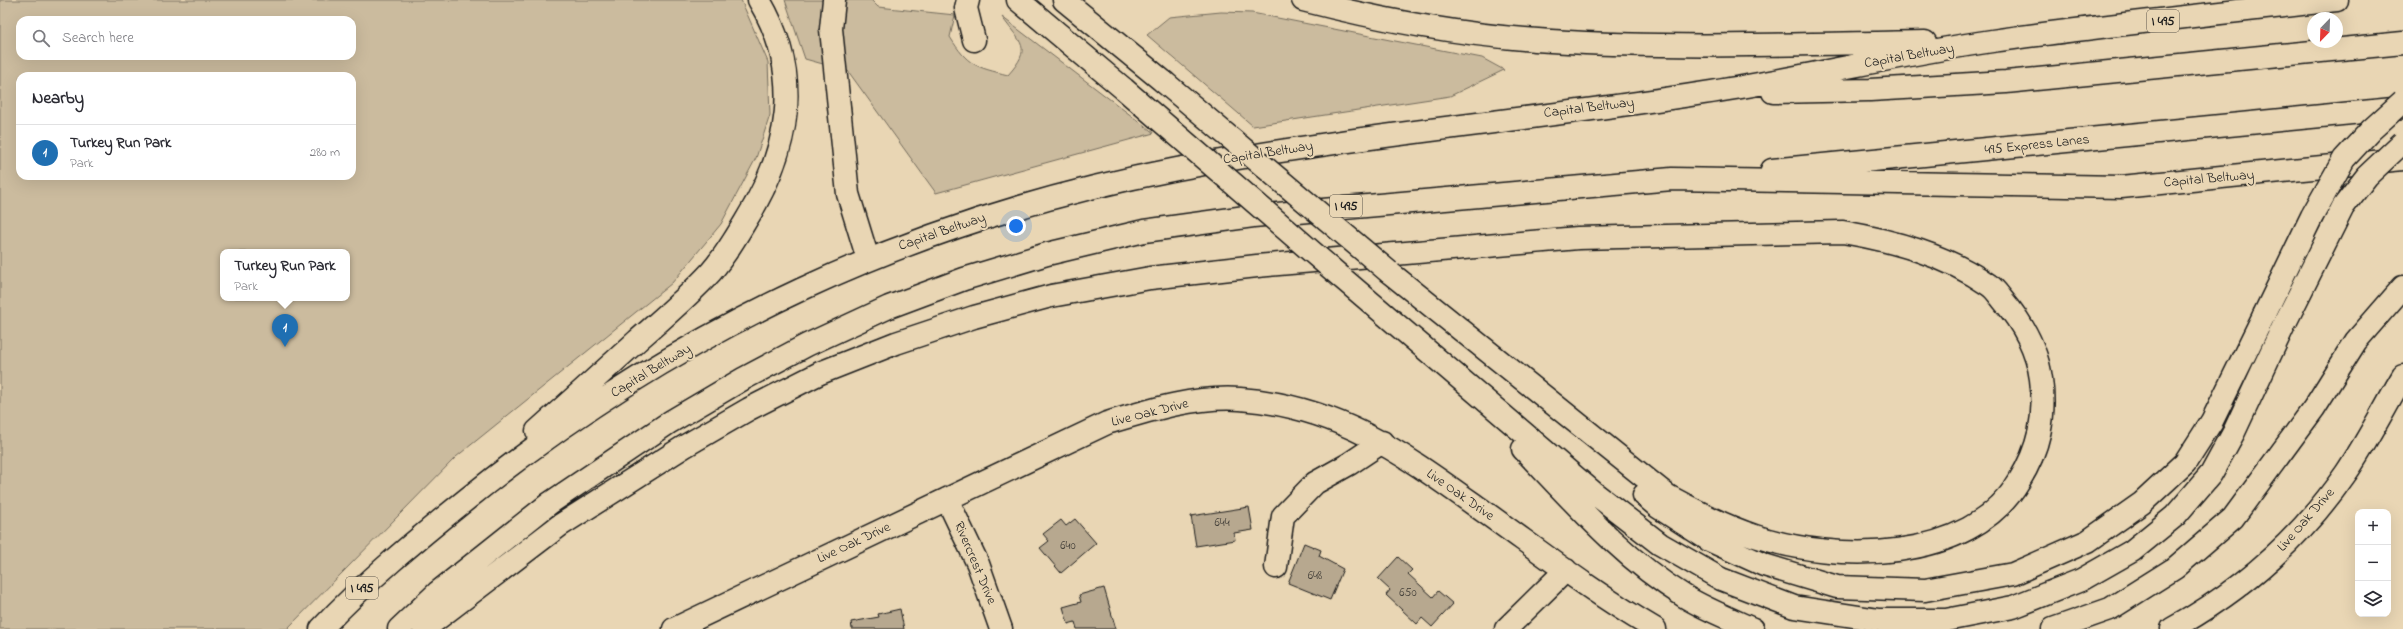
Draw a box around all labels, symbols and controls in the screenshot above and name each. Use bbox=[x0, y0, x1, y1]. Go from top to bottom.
road number: I 495 bbox=[2147, 10, 2179, 32]
north arrow bbox=[2307, 12, 2343, 48]
search box bbox=[16, 16, 356, 60]
icon: search bbox=[30, 27, 52, 49]
text: Search here bbox=[62, 27, 134, 49]
street label: Capital Beltway bbox=[1862, 38, 1956, 75]
text: Nearby bbox=[32, 86, 84, 111]
street label: Capital Beltway bbox=[1543, 92, 1636, 125]
street label: 495 Express Lanes bbox=[1984, 129, 2090, 161]
text: Turkey Run Park bbox=[70, 132, 171, 154]
street label: Capital Beltway bbox=[1222, 135, 1315, 171]
text: 1 bbox=[43, 143, 47, 162]
text: 280 m bbox=[310, 143, 340, 162]
text: Park bbox=[70, 154, 94, 173]
street label: Capital Beltway bbox=[2163, 165, 2255, 194]
road number: I 495 bbox=[1330, 195, 1362, 217]
street label: Capital Beltway bbox=[896, 207, 989, 258]
your location bbox=[1006, 216, 1026, 236]
popup bbox=[220, 249, 350, 301]
text: Turkey Run Park bbox=[234, 255, 336, 277]
text: Park bbox=[234, 277, 258, 296]
pin: 1 bbox=[272, 314, 298, 347]
street label: Capital Beltway bbox=[607, 339, 696, 404]
street label: Live Oak Drive bbox=[1109, 393, 1192, 433]
street label: Live Oak Drive bbox=[1422, 464, 1499, 527]
street label: Live Oak Drive bbox=[2272, 483, 2340, 557]
map controls bbox=[2355, 509, 2391, 617]
button: + bbox=[2355, 509, 2391, 545]
house number: 644 bbox=[1214, 514, 1230, 532]
street label: Live Oak Drive bbox=[814, 517, 895, 569]
street label: Rivercrest Drive bbox=[948, 518, 1002, 608]
house number: 640 bbox=[1060, 537, 1076, 555]
button: − bbox=[2355, 545, 2391, 581]
house number: 648 bbox=[1308, 567, 1323, 585]
road number: I 495 bbox=[346, 577, 378, 599]
button: layers bbox=[2355, 581, 2391, 617]
house number: 650 bbox=[1399, 584, 1417, 602]

